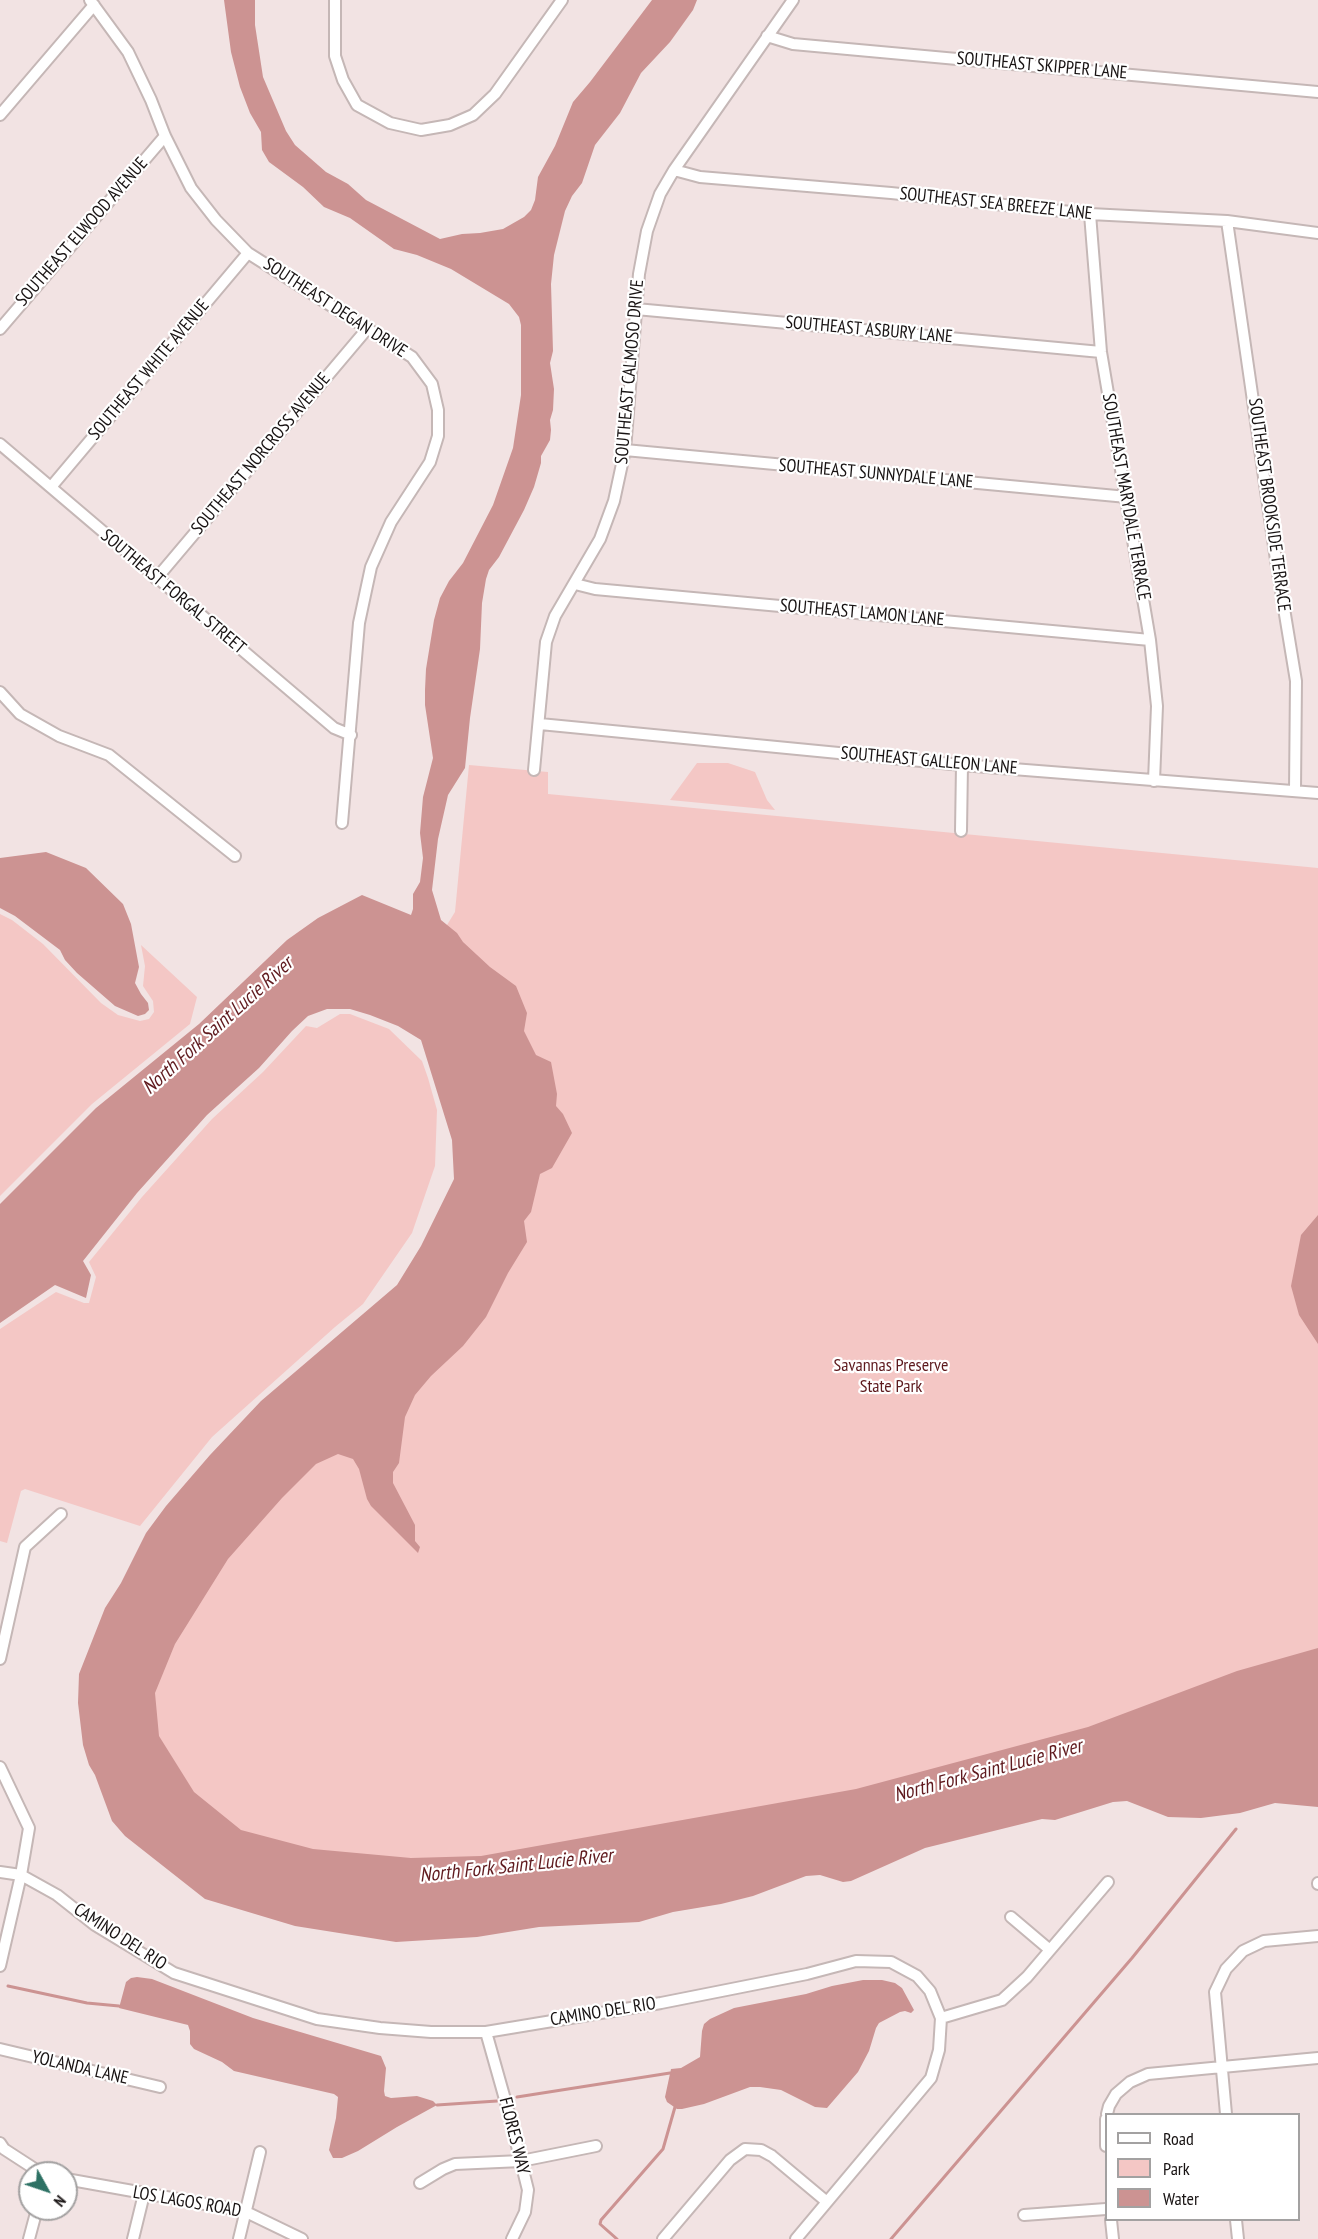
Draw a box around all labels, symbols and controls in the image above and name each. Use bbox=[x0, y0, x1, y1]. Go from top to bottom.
street label: SOUTHEAST SKIPPER LANE bbox=[956, 48, 1128, 84]
street label: SOUTHEAST ELWOOD AVENUE bbox=[12, 153, 152, 311]
street label: SOUTHEAST SEA BREEZE LANE bbox=[899, 183, 1093, 225]
street label: SOUTHEAST DEGAN DRIVE bbox=[259, 254, 411, 362]
street label: SOUTHEAST CALMOSO DRIVE bbox=[611, 279, 649, 465]
street label: SOUTHEAST WHITE AVENUE bbox=[84, 295, 214, 445]
street label: SOUTHEAST ASBURY LANE bbox=[784, 312, 954, 348]
street label: SOUTHEAST NORCROSS AVENUE bbox=[187, 369, 335, 539]
street label: SOUTHEAST MARYDALE TERRACE bbox=[1097, 392, 1155, 602]
street label: SOUTHEAST BROOKSIDE TERRACE bbox=[1243, 397, 1295, 613]
street label: SOUTHEAST SUNNYDALE LANE bbox=[778, 455, 974, 493]
street label: SOUTHEAST FORGAL STREET bbox=[96, 525, 250, 659]
street label: SOUTHEAST LAMON LANE bbox=[779, 595, 945, 631]
street label: SOUTHEAST GALLEON LANE bbox=[840, 743, 1018, 779]
water label: North Fork Saint Lucie River bbox=[138, 952, 298, 1100]
park label: Savannas Preserve State Park bbox=[834, 1355, 948, 1398]
water label: North Fork Saint Lucie River bbox=[891, 1734, 1085, 1808]
water label: North Fork Saint Lucie River bbox=[418, 1844, 614, 1888]
street label: CAMINO DEL RIO bbox=[69, 1899, 171, 1975]
street label: CAMINO DEL RIO bbox=[549, 1993, 657, 2031]
street label: YOLANDA LANE bbox=[30, 2046, 130, 2090]
street label: FLORES WAY bbox=[494, 2095, 534, 2177]
legend bbox=[1105, 2113, 1300, 2221]
text: Road bbox=[1163, 2127, 1194, 2150]
text: Park bbox=[1163, 2157, 1190, 2180]
north arrow bbox=[18, 2161, 78, 2221]
street label: LOS LAGOS ROAD bbox=[131, 2182, 243, 2222]
text: Water bbox=[1163, 2187, 1199, 2210]
text: N bbox=[50, 2192, 71, 2211]

